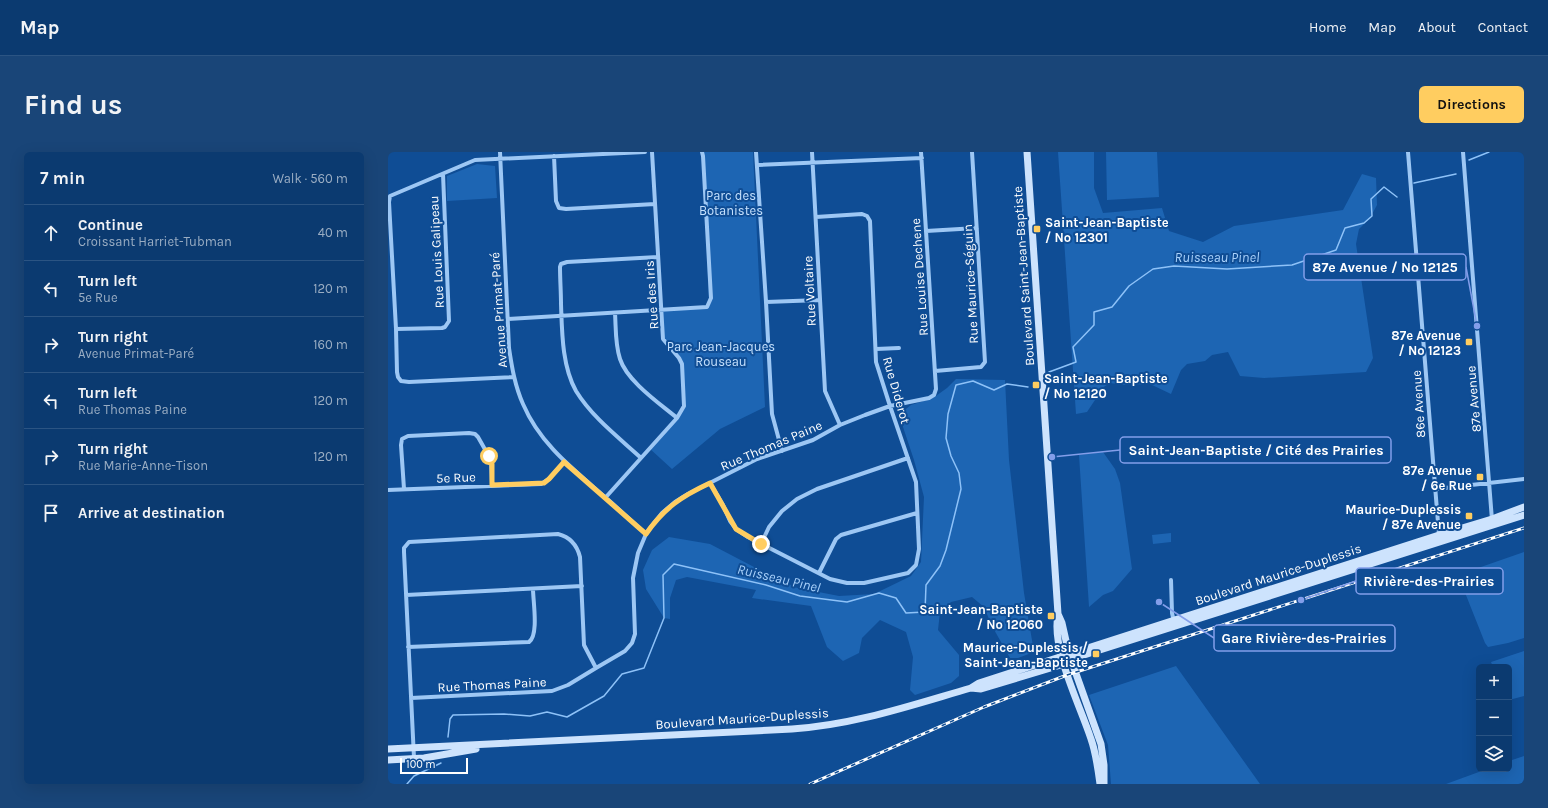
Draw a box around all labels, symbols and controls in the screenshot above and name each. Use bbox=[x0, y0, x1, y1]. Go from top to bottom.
text: Map bbox=[20, 17, 59, 39]
text: Home bbox=[1309, 19, 1346, 36]
text: Map bbox=[1368, 19, 1396, 36]
text: About bbox=[1418, 19, 1456, 36]
text: Contact bbox=[1478, 19, 1528, 36]
button: Directions bbox=[1419, 86, 1524, 123]
text: Find us bbox=[24, 88, 123, 121]
text: 7 min bbox=[40, 168, 85, 188]
text: Walk · 560 m bbox=[272, 171, 348, 186]
street label: Boulevard Saint-Jean-Baptiste bbox=[1010, 185, 1037, 366]
park label: Parc des Botanistes bbox=[699, 188, 763, 218]
street label: Rue Louis Galipeau bbox=[426, 195, 447, 309]
place label: Saint-Jean-Baptiste / No 12301 bbox=[1045, 215, 1169, 245]
text: Continue bbox=[78, 216, 143, 234]
street label: Rue Louise Dechene bbox=[908, 217, 931, 336]
icon: ahead bbox=[40, 222, 62, 244]
street label: Rue Maurice-Séguin bbox=[960, 224, 981, 344]
marker: Saint-Jean-Baptiste / No 12301 bbox=[1032, 224, 1042, 234]
text: 40 m bbox=[318, 225, 348, 240]
text: Croissant Harriet-Tubman bbox=[78, 234, 232, 249]
water label: Ruisseau Pinel bbox=[1175, 249, 1260, 266]
street label: Avenue Primat-Paré bbox=[487, 251, 510, 368]
callout: 87e Avenue / No 12125 bbox=[1304, 254, 1466, 280]
street label: Rue Voltaire bbox=[800, 255, 819, 327]
text: 87e Avenue / No 12125 bbox=[1312, 259, 1458, 276]
street label: Rue des Iris bbox=[642, 260, 661, 330]
text: Turn left bbox=[78, 272, 137, 290]
icon: left bbox=[40, 278, 62, 300]
text: 120 m bbox=[313, 281, 348, 296]
text: 5e Rue bbox=[78, 290, 118, 305]
text: Turn right bbox=[78, 328, 148, 346]
place label: 87e Avenue / No 12123 bbox=[1391, 328, 1461, 358]
icon: right bbox=[40, 334, 62, 356]
text: 160 m bbox=[313, 337, 348, 352]
marker: 87e Avenue / No 12123 bbox=[1464, 337, 1474, 347]
park label: Parc Jean-Jacques Rouseau bbox=[667, 339, 775, 369]
text: Avenue Primat-Paré bbox=[78, 346, 194, 361]
street label: Rue Diderot bbox=[880, 355, 913, 426]
street label: 87e Avenue bbox=[1463, 365, 1484, 433]
street label: 86e Avenue bbox=[1409, 369, 1428, 438]
place label: Saint-Jean-Baptiste / No 12120 bbox=[1044, 371, 1168, 401]
marker: Saint-Jean-Baptiste / No 12120 bbox=[1031, 380, 1041, 390]
text: Turn left bbox=[78, 384, 137, 402]
icon: left bbox=[40, 390, 62, 412]
text: 120 m bbox=[313, 393, 348, 408]
text: Rue Thomas Paine bbox=[78, 402, 187, 417]
street label: Rue Thomas Paine bbox=[718, 417, 825, 474]
callout: Saint-Jean-Baptiste / Cité des Prairies bbox=[1120, 437, 1391, 463]
text: Turn right bbox=[78, 440, 148, 458]
text: Saint-Jean-Baptiste / Cité des Prairies bbox=[1128, 442, 1384, 459]
icon: right bbox=[40, 446, 62, 468]
route start bbox=[480, 447, 498, 465]
text: 120 m bbox=[313, 449, 348, 464]
text: Rue Marie-Anne-Tison bbox=[78, 458, 208, 473]
place label: 87e Avenue / 6e Rue bbox=[1402, 463, 1472, 493]
street label: 5e Rue bbox=[436, 469, 476, 486]
marker: 87e Avenue / 6e Rue bbox=[1475, 472, 1485, 482]
icon: arrive bbox=[40, 502, 62, 524]
place label: Maurice-Duplessis / 87e Avenue bbox=[1345, 502, 1461, 532]
text: Arrive at destination bbox=[78, 504, 225, 522]
marker: Maurice-Duplessis / 87e Avenue bbox=[1464, 511, 1474, 521]
route end bbox=[752, 535, 770, 553]
street label: Boulevard Maurice-Duplessis bbox=[1193, 540, 1363, 608]
water label: Ruisseau Pinel bbox=[736, 561, 823, 596]
callout: Rivière-des-Prairies bbox=[1356, 568, 1503, 594]
text: Rivière-des-Prairies bbox=[1364, 573, 1494, 590]
place label: Saint-Jean-Baptiste / No 12060 bbox=[919, 602, 1043, 632]
marker: Saint-Jean-Baptiste / No 12060 bbox=[1046, 611, 1056, 621]
callout: Gare Rivière-des-Prairies bbox=[1214, 625, 1395, 651]
text: Gare Rivière-des-Prairies bbox=[1221, 630, 1387, 647]
place label: Maurice-Duplessis / Saint-Jean-Baptiste bbox=[963, 640, 1088, 670]
marker: Maurice-Duplessis / Saint-Jean-Baptiste bbox=[1091, 649, 1101, 659]
map controls bbox=[1476, 664, 1512, 772]
button: + bbox=[1476, 664, 1512, 700]
street label: Rue Thomas Paine bbox=[437, 674, 547, 695]
button: − bbox=[1476, 700, 1512, 736]
street label: Boulevard Maurice-Duplessis bbox=[655, 705, 829, 732]
button: layers bbox=[1476, 736, 1512, 772]
scale bar bbox=[400, 756, 468, 775]
text: 100 m bbox=[406, 758, 436, 771]

